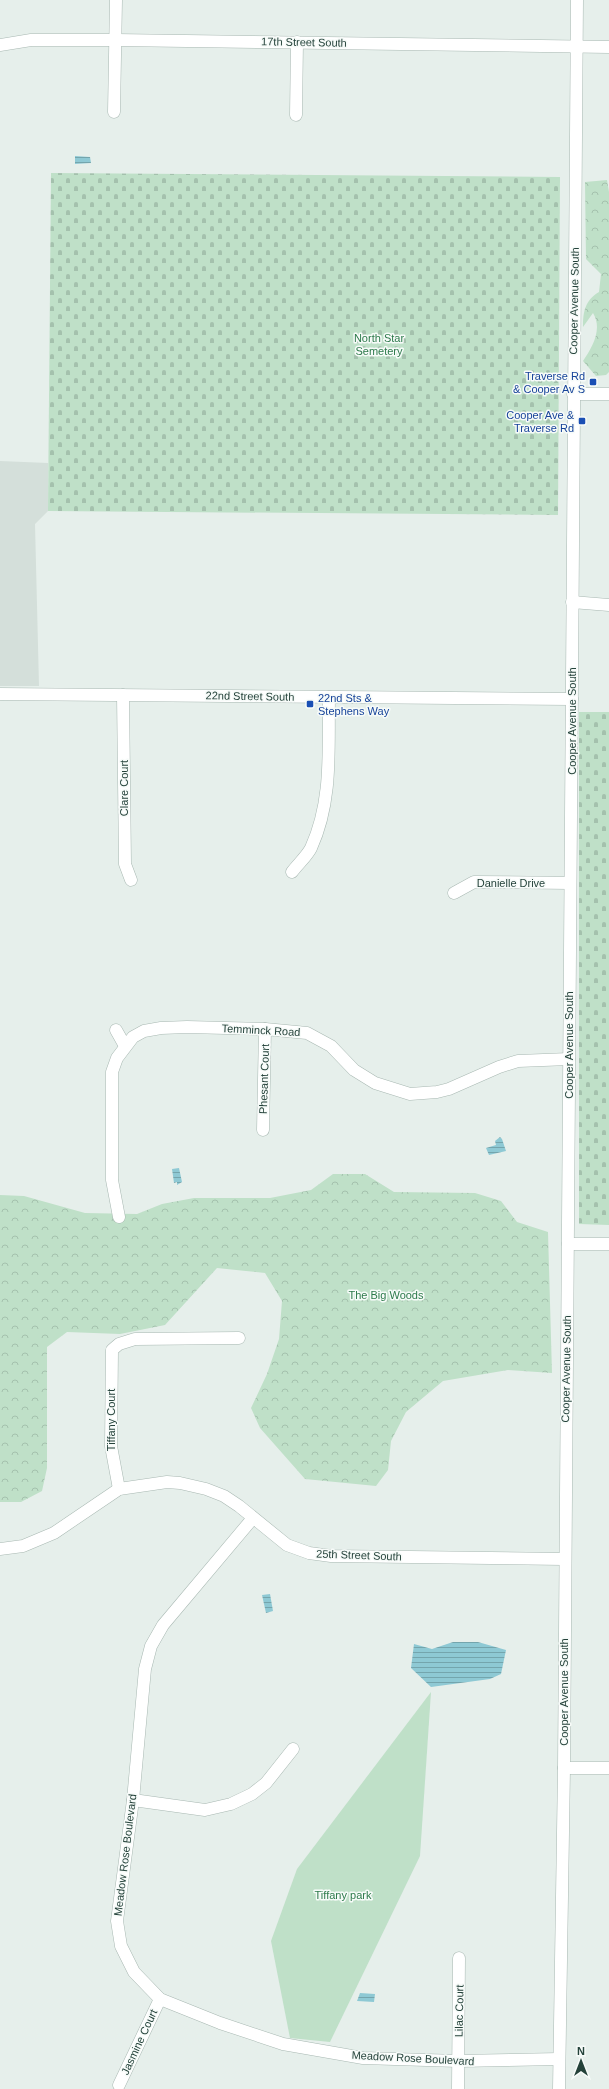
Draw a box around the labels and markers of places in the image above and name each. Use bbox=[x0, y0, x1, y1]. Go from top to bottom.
place label: Traverse Rd & Cooper Av S bbox=[513, 370, 585, 395]
marker: Traverse Rd & Cooper Av S bbox=[588, 377, 598, 387]
place label: Cooper Ave & Traverse Rd bbox=[506, 409, 575, 434]
marker: Cooper Ave & Traverse Rd bbox=[577, 416, 587, 426]
place label: 22nd Sts & Stephens Way bbox=[318, 692, 390, 717]
marker: 22nd Sts & Stephens Way bbox=[305, 699, 315, 709]

